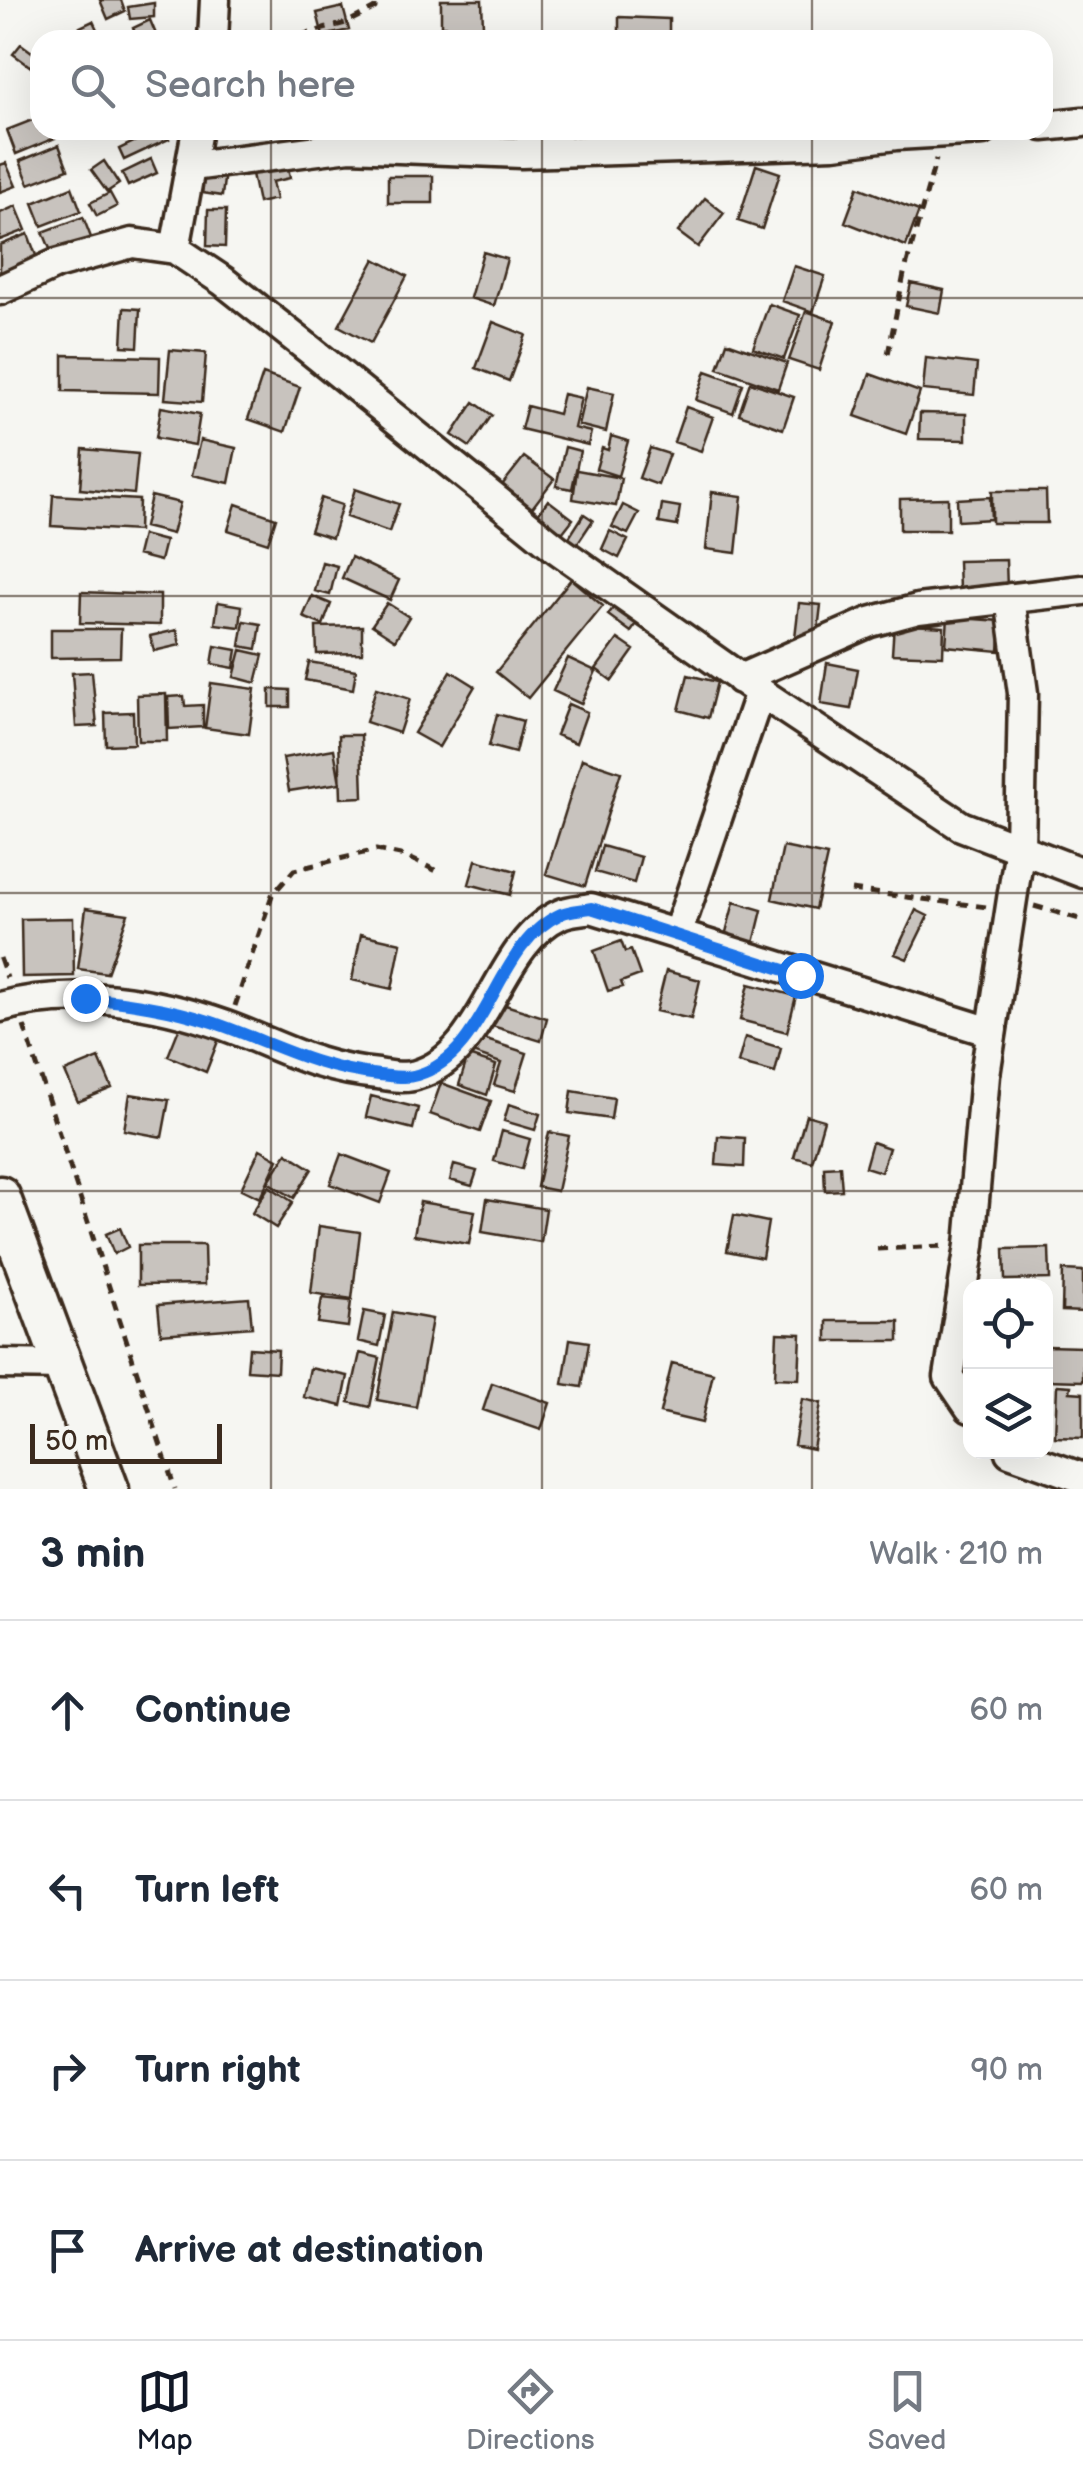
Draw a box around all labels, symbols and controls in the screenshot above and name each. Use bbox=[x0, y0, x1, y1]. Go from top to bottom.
search box bbox=[30, 30, 1053, 140]
icon: search bbox=[65, 58, 120, 113]
text: Search here bbox=[145, 63, 356, 108]
route start bbox=[778, 953, 824, 999]
route end bbox=[63, 976, 109, 1022]
map controls bbox=[963, 1279, 1053, 1459]
button: locate bbox=[963, 1279, 1053, 1369]
button: layers bbox=[963, 1369, 1053, 1459]
scale bar bbox=[30, 1419, 222, 1464]
text: 50 m bbox=[45, 1425, 108, 1458]
text: 3 min bbox=[40, 1529, 145, 1580]
text: Walk · 210 m bbox=[869, 1535, 1043, 1574]
icon: ahead bbox=[40, 1683, 95, 1738]
text: Continue bbox=[135, 1688, 291, 1733]
text: 60 m bbox=[970, 1691, 1043, 1730]
icon: left bbox=[40, 1863, 95, 1918]
text: Turn left bbox=[135, 1868, 279, 1913]
text: 60 m bbox=[970, 1871, 1043, 1910]
icon: right bbox=[40, 2043, 95, 2098]
text: Turn right bbox=[135, 2048, 300, 2093]
text: 90 m bbox=[971, 2051, 1043, 2090]
icon: arrive bbox=[40, 2223, 95, 2278]
text: Arrive at destination bbox=[135, 2228, 484, 2273]
tab: Map bbox=[137, 2364, 193, 2457]
tab: Directions bbox=[466, 2364, 595, 2457]
tab: Saved bbox=[868, 2364, 946, 2457]

